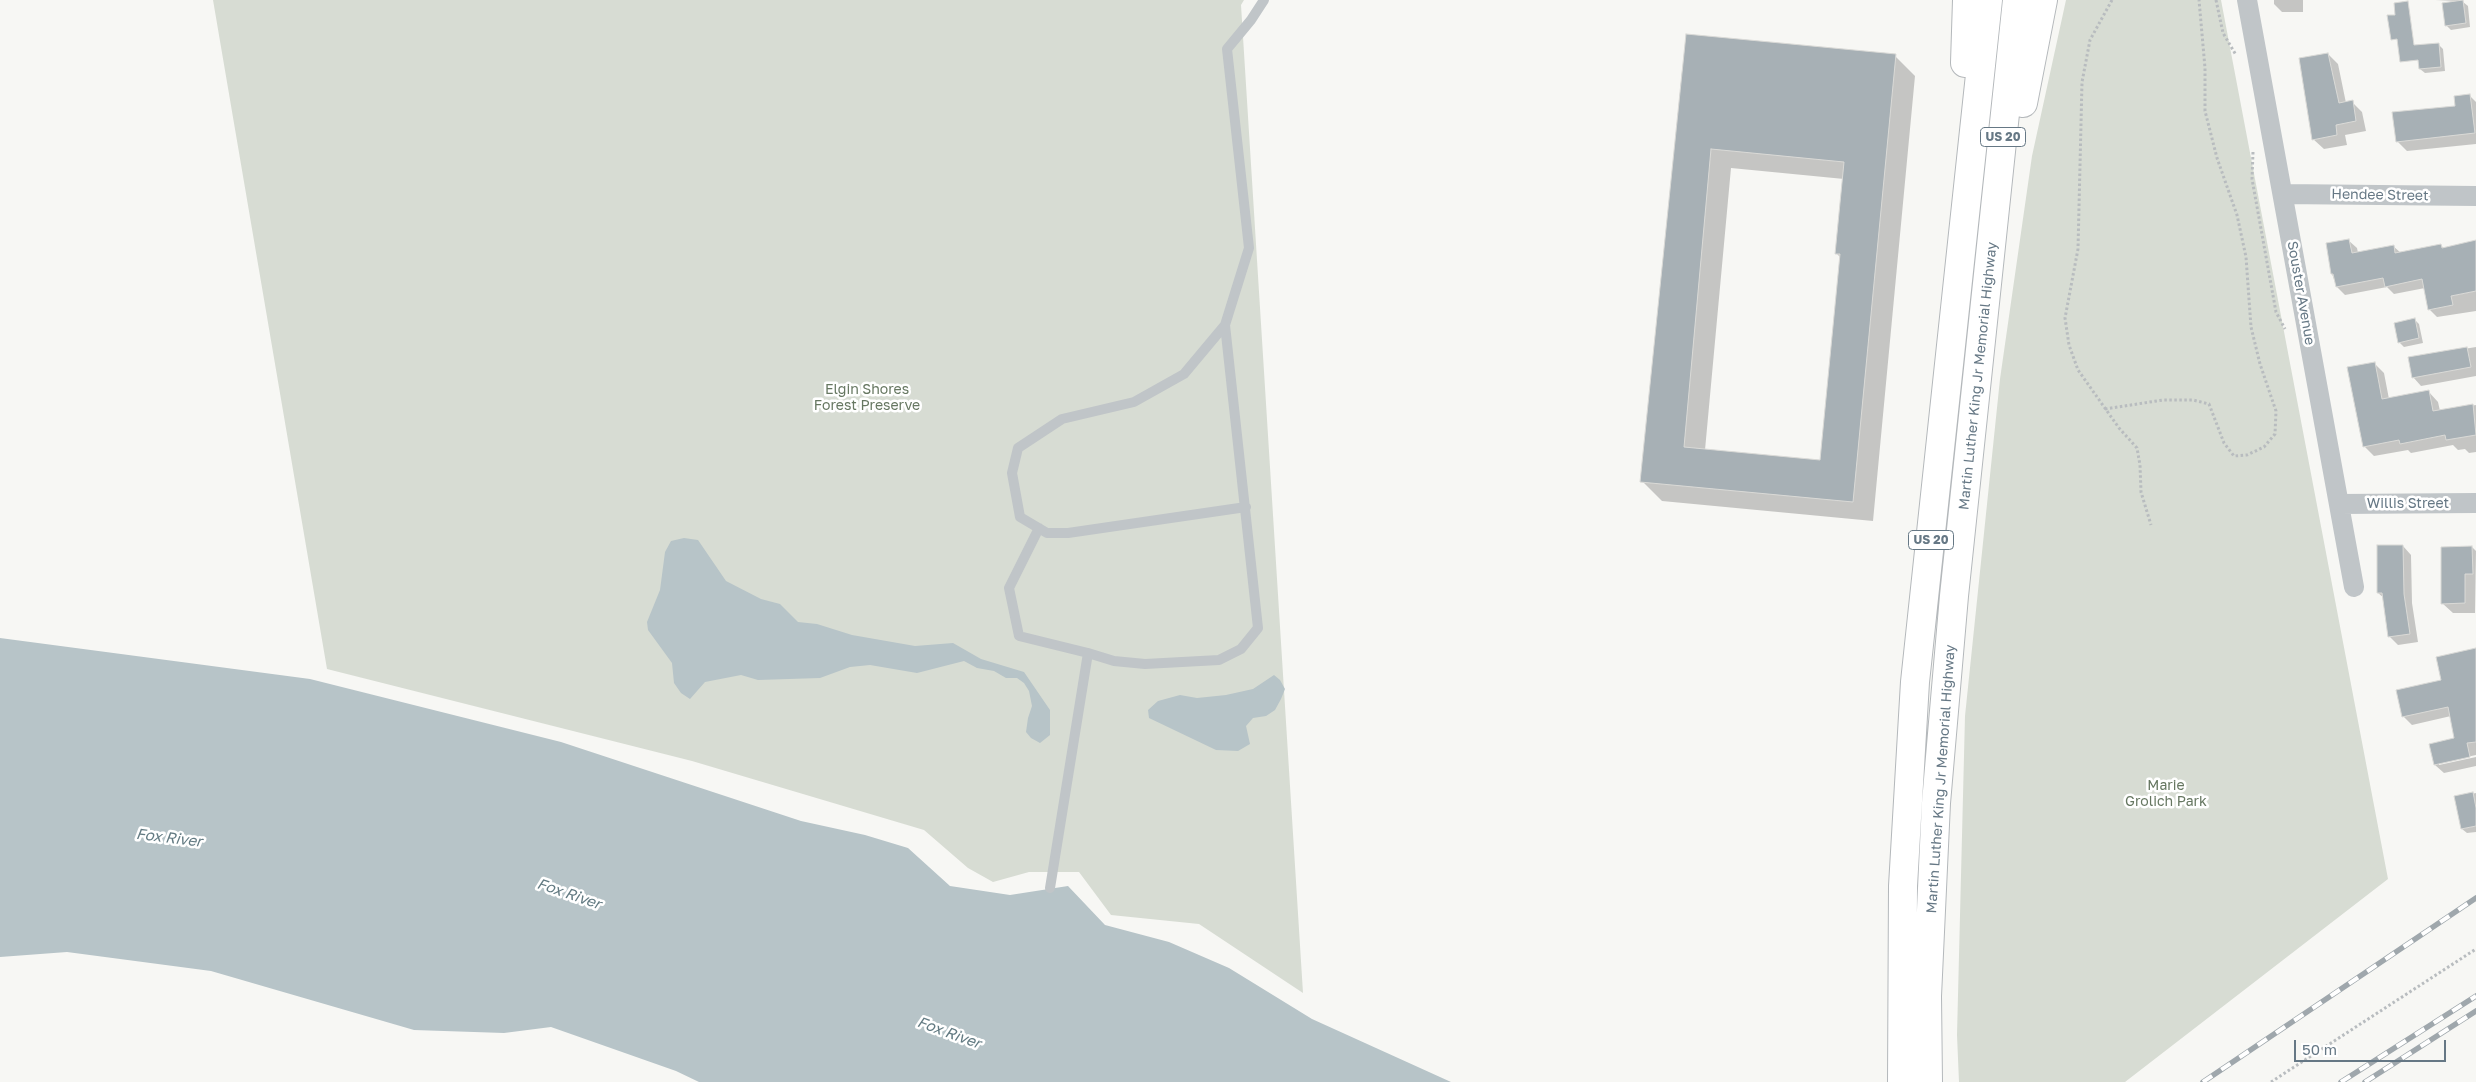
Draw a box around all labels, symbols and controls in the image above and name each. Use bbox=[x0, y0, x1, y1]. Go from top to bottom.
road number: US 20 bbox=[1980, 128, 2026, 146]
street label: Hendee Street bbox=[2331, 186, 2429, 204]
street label: Souster Avenue bbox=[2284, 240, 2318, 346]
street label: Martin Luther King Jr Memorial Highway bbox=[1956, 241, 2000, 511]
park label: Elgin Shores Forest Preserve bbox=[814, 382, 920, 414]
street label: Willis Street bbox=[2367, 496, 2449, 512]
road number: US 20 bbox=[1908, 530, 1954, 550]
street label: Martin Luther King Jr Memorial Highway bbox=[1923, 644, 1959, 914]
park label: Marie Grolich Park bbox=[2125, 778, 2207, 810]
water label: Fox River bbox=[135, 825, 203, 851]
water label: Fox River bbox=[535, 875, 603, 913]
water label: Fox River bbox=[915, 1013, 983, 1053]
scale bar bbox=[2296, 1030, 2448, 1062]
text: 50 m bbox=[2302, 1040, 2337, 1058]

